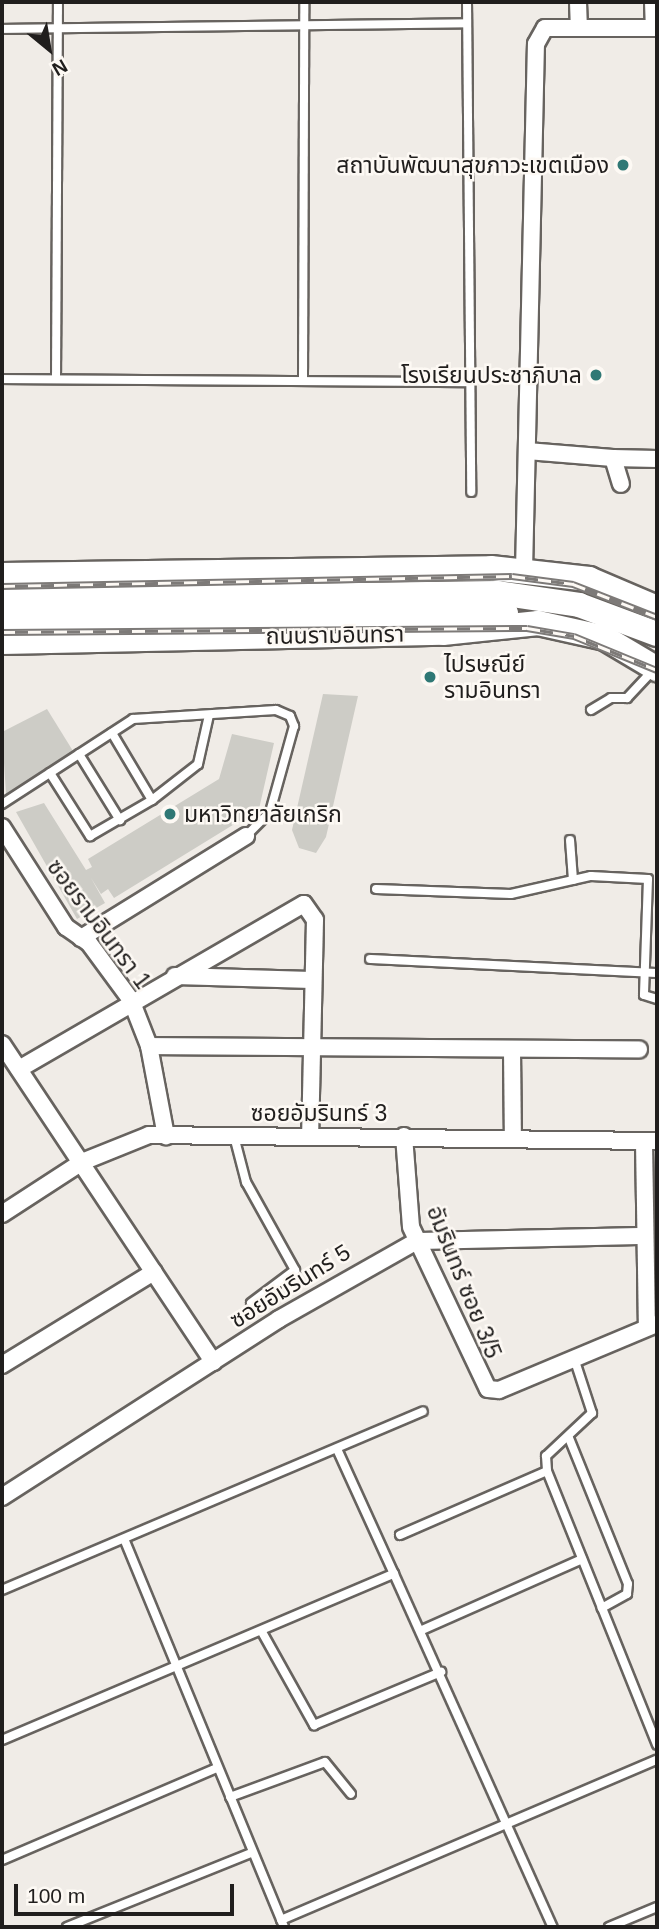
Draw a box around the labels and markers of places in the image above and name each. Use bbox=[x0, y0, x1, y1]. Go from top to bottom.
place label: สถาบันพัฒนาสุขภาวะเขตเมือง bbox=[336, 151, 609, 179]
marker: สถาบันพัฒนาสุขภาวะเขตเมือง bbox=[615, 157, 631, 173]
place label: โรงเรียนประชาภิบาล bbox=[401, 361, 582, 389]
marker: โรงเรียนประชาภิบาล bbox=[588, 367, 604, 383]
place label: ไปรษณีย์ รามอินทรา bbox=[444, 650, 541, 704]
marker: ไปรษณีย์ รามอินทรา bbox=[422, 669, 438, 685]
place label: มหาวิทยาลัยเกริก bbox=[184, 800, 342, 828]
marker: มหาวิทยาลัยเกริก bbox=[162, 806, 178, 822]

